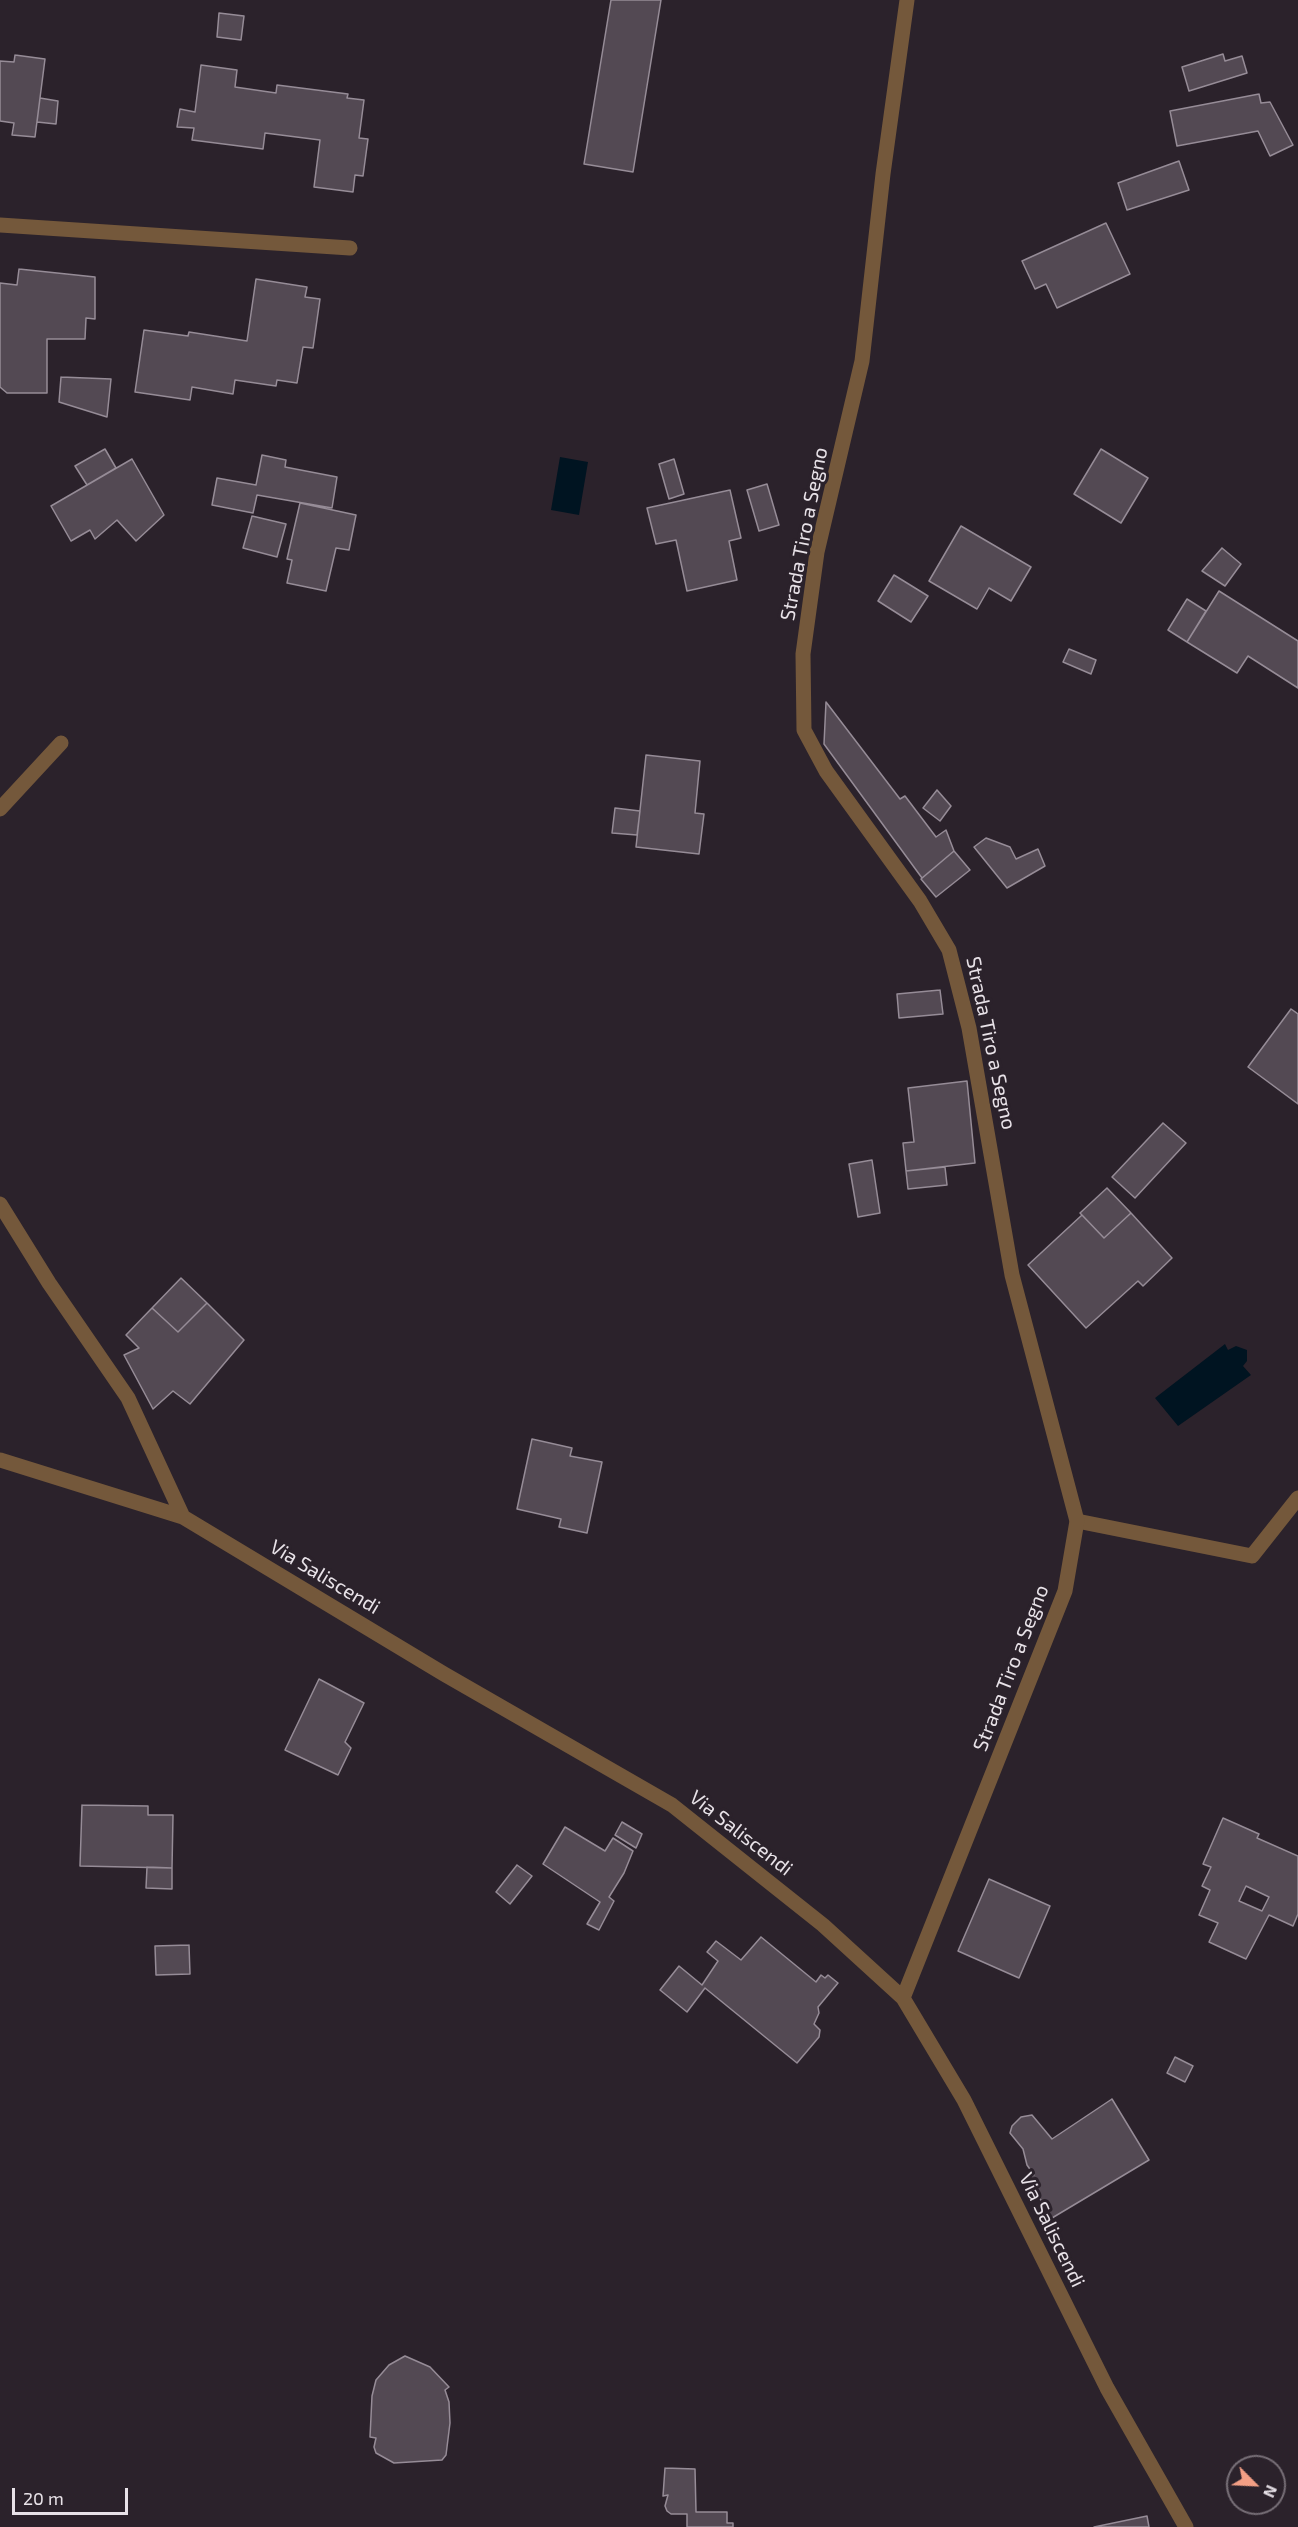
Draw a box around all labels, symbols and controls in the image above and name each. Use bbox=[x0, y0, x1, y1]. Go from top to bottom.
street label: Strada Tiro a Segno bbox=[775, 445, 833, 623]
street label: Strada Tiro a Segno bbox=[961, 954, 1021, 1132]
street label: Via Saliscendi bbox=[266, 1535, 384, 1619]
street label: Strada Tiro a Segno bbox=[968, 1581, 1054, 1755]
street label: Via Saliscendi bbox=[685, 1785, 797, 1881]
street label: Via Saliscendi bbox=[1014, 2169, 1090, 2291]
north arrow bbox=[1226, 2455, 1286, 2515]
scale bar bbox=[15, 2476, 130, 2514]
text: N bbox=[1260, 2483, 1282, 2501]
text: 20 m bbox=[23, 2487, 64, 2509]

